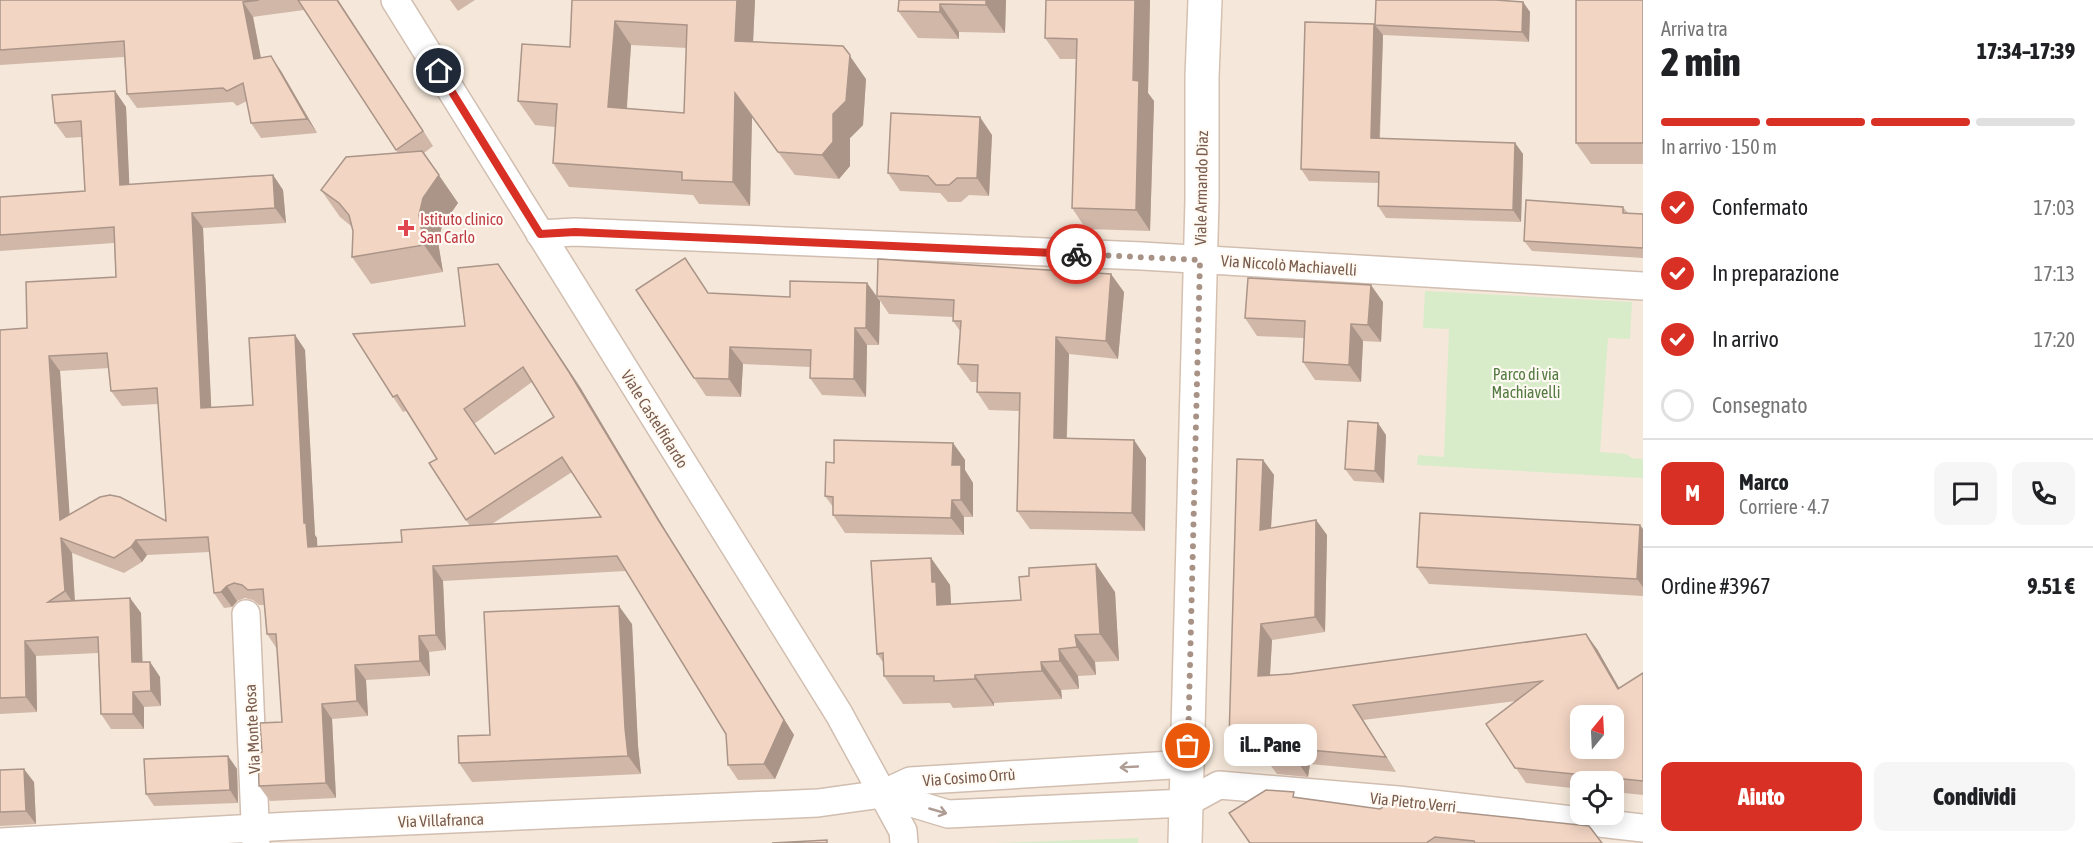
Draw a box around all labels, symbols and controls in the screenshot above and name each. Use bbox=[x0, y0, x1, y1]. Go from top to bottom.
text: Arriva tra bbox=[1661, 17, 1728, 40]
text: 17:34–17:39 bbox=[1977, 38, 2075, 64]
text: 2 min bbox=[1661, 40, 1741, 84]
pin bbox=[413, 45, 464, 96]
icon: home bbox=[422, 54, 455, 87]
street label: Viale Armando Diaz bbox=[1191, 130, 1211, 246]
text: In arrivo · 150 m bbox=[1661, 135, 1777, 158]
icon: check bbox=[1661, 191, 1694, 224]
text: Confermato bbox=[1712, 194, 1808, 220]
text: 17:03 bbox=[2033, 196, 2075, 219]
place label: Istituto clinico San Carlo bbox=[420, 210, 503, 246]
marker: Istituto clinico San Carlo bbox=[397, 219, 415, 237]
courier bbox=[1046, 224, 1106, 284]
icon: bike bbox=[1060, 238, 1093, 271]
street label: Via Niccolò Machiavelli bbox=[1220, 251, 1358, 279]
icon: check bbox=[1661, 257, 1694, 290]
text: In preparazione bbox=[1712, 260, 1839, 286]
text: 17:13 bbox=[2034, 262, 2075, 285]
icon: check bbox=[1661, 323, 1694, 356]
text: In arrivo bbox=[1712, 326, 1779, 352]
text: 17:20 bbox=[2034, 328, 2075, 351]
park label: Parco di via Machiavelli bbox=[1492, 365, 1560, 401]
street label: Viale Castelfidardo bbox=[618, 367, 692, 471]
text: Consegnato bbox=[1712, 392, 1807, 418]
button: chat bbox=[1934, 462, 1997, 525]
button: phone bbox=[2012, 462, 2075, 525]
text: Marco bbox=[1739, 469, 1789, 495]
text: M bbox=[1685, 480, 1700, 506]
text: Corriere · 4.7 bbox=[1739, 495, 1830, 518]
text: Ordine #3967 bbox=[1661, 573, 1771, 599]
text: 9.51 € bbox=[2027, 573, 2075, 599]
street label: Via Monte Rosa bbox=[241, 684, 263, 774]
north arrow bbox=[1570, 705, 1624, 759]
map controls bbox=[1570, 705, 1624, 825]
pin bbox=[1162, 720, 1213, 771]
callout: il... Pane bbox=[1224, 725, 1317, 767]
icon: bag bbox=[1171, 729, 1204, 762]
text: il... Pane bbox=[1240, 733, 1301, 756]
one-way arrow bbox=[1120, 762, 1140, 773]
button: Aiuto bbox=[1661, 762, 1862, 831]
button: Condividi bbox=[1874, 762, 2075, 831]
street label: Via Cosimo Orrù bbox=[922, 765, 1016, 789]
button: locate bbox=[1570, 771, 1624, 825]
street label: Via Pietro Verri bbox=[1369, 789, 1457, 815]
one-way arrow bbox=[928, 806, 947, 817]
street label: Via Villafranca bbox=[398, 810, 484, 830]

